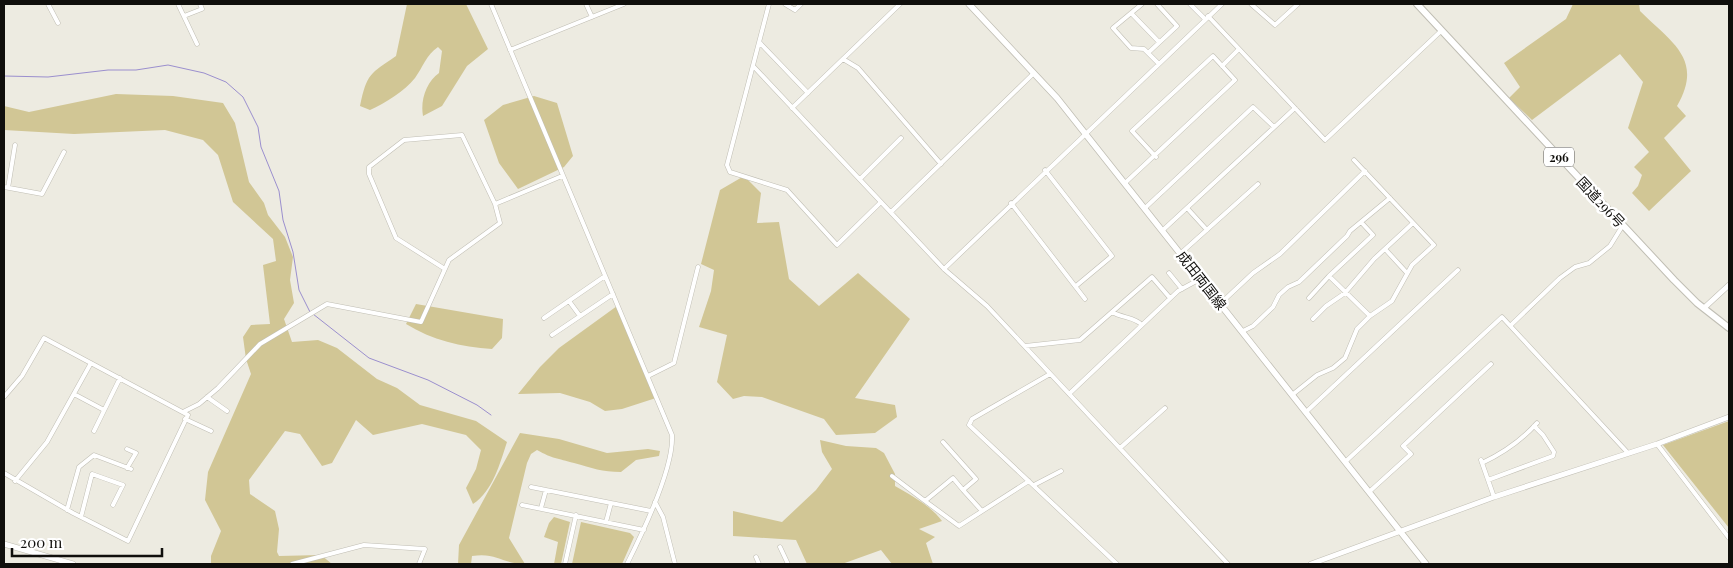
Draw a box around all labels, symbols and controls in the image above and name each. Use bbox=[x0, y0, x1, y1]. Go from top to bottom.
road number: 296 bbox=[1544, 148, 1574, 166]
street label: 国道296号 bbox=[1573, 172, 1629, 232]
street label: 成田両国線 bbox=[1173, 247, 1231, 313]
scale bar bbox=[12, 526, 162, 558]
text: 200 m bbox=[20, 532, 63, 552]

